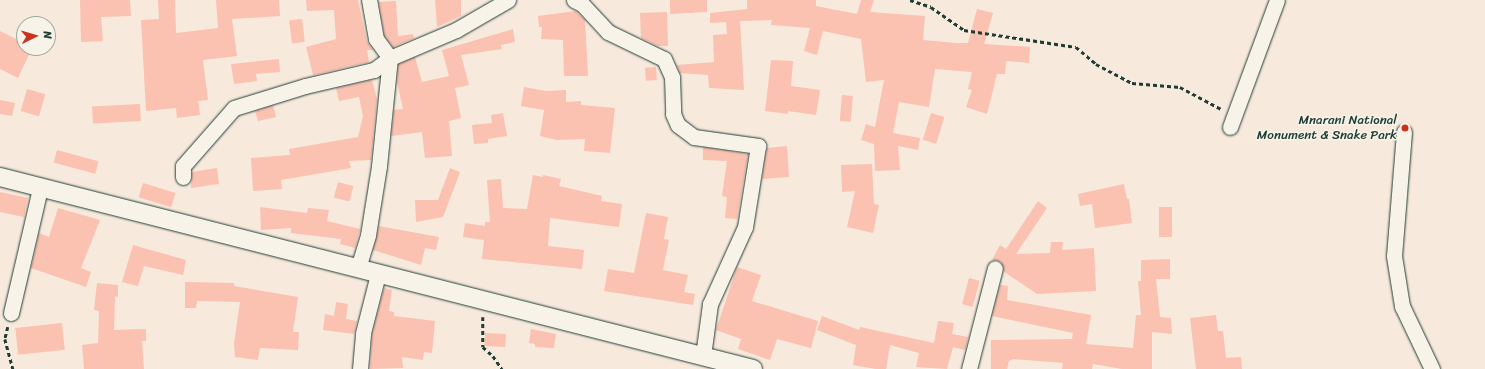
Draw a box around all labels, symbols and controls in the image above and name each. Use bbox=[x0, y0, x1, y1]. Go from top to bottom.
north arrow bbox=[16, 16, 56, 56]
text: N bbox=[38, 30, 57, 40]
place label: Mnarani National Monument & Snake Park bbox=[1257, 113, 1397, 144]
marker: Mnarani National Monument & Snake Park bbox=[1400, 123, 1410, 133]

